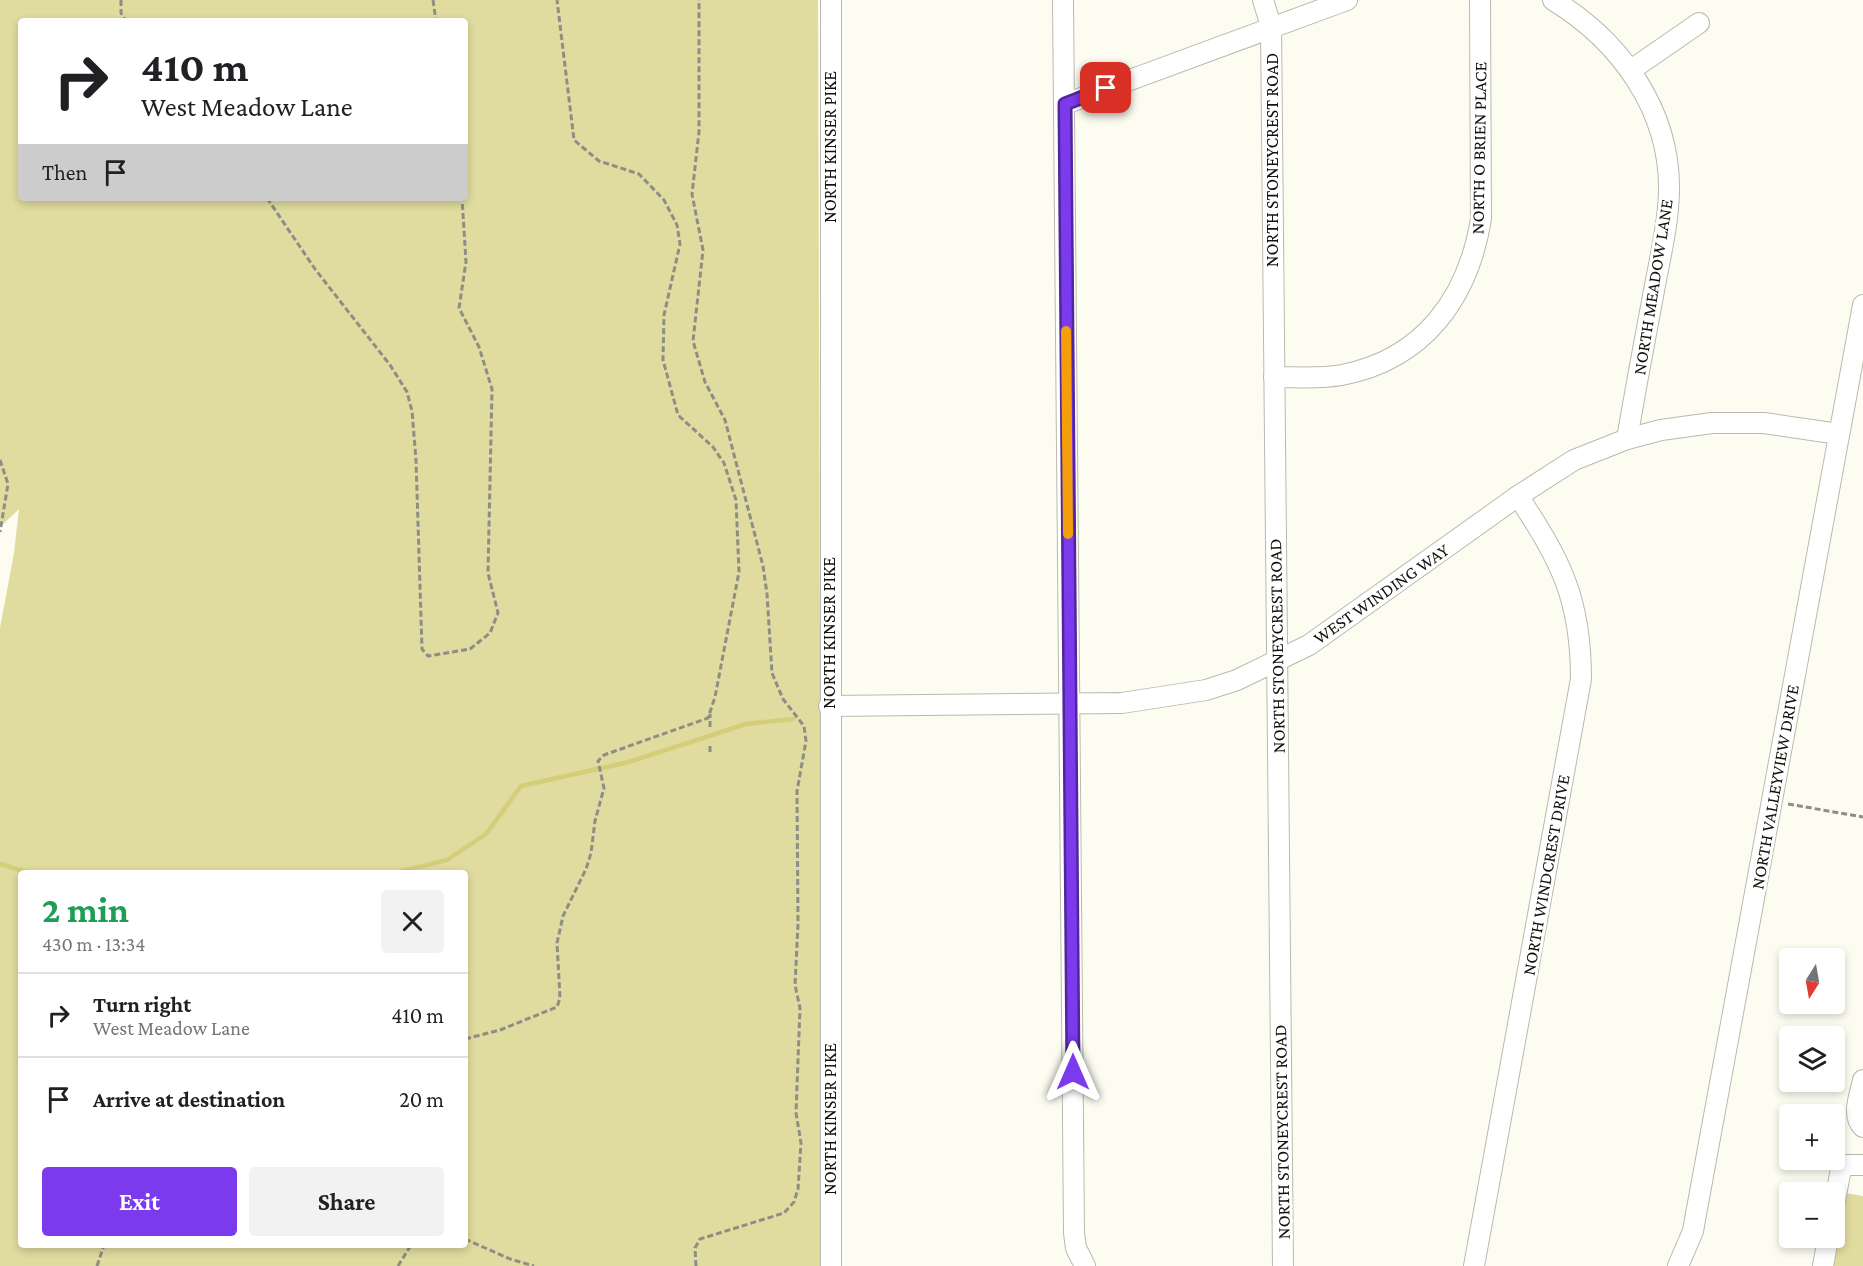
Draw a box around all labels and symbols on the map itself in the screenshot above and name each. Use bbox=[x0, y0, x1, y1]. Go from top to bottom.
street label: NORTH STONEYCREST ROAD bbox=[1262, 53, 1282, 267]
street label: NORTH O BRIEN PLACE bbox=[1467, 61, 1491, 234]
pin bbox=[1080, 62, 1131, 113]
street label: NORTH KINSER PIKE bbox=[820, 71, 840, 223]
street label: NORTH MEADOW LANE bbox=[1629, 197, 1677, 376]
street label: NORTH STONEYCREST ROAD bbox=[1265, 539, 1289, 753]
street label: WEST WINDING WAY bbox=[1309, 539, 1453, 648]
street label: NORTH KINSER PIKE bbox=[819, 557, 839, 709]
street label: NORTH VALLEYVIEW DRIVE bbox=[1747, 683, 1803, 891]
street label: NORTH WINDCREST DRIVE bbox=[1518, 773, 1574, 977]
north arrow bbox=[1779, 948, 1845, 1014]
street label: NORTH STONEYCREST ROAD bbox=[1270, 1025, 1294, 1239]
position arrow bbox=[1041, 1040, 1105, 1104]
street label: NORTH KINSER PIKE bbox=[820, 1043, 840, 1195]

